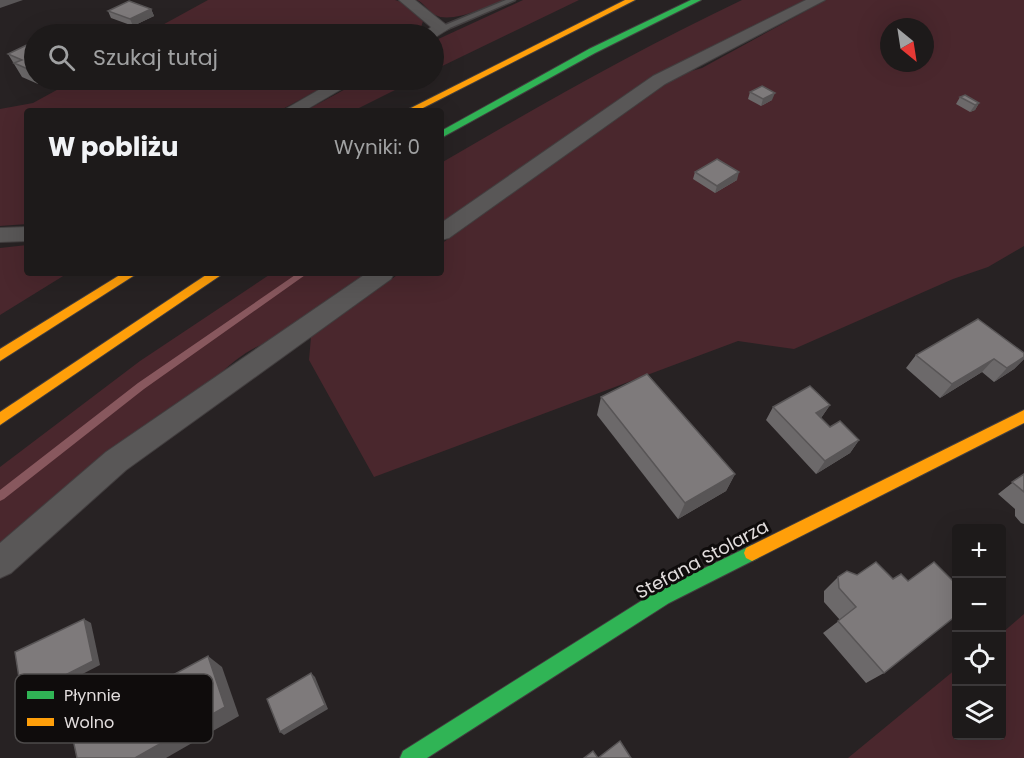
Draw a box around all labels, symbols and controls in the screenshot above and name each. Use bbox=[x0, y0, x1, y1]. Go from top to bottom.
north arrow bbox=[880, 18, 934, 72]
search box bbox=[24, 24, 444, 90]
icon: search bbox=[45, 41, 78, 74]
text: Szukaj tutaj bbox=[93, 42, 218, 73]
text: W pobliżu bbox=[48, 129, 179, 165]
text: Wyniki: 0 bbox=[334, 133, 420, 161]
street label: Stefana Stolarza bbox=[631, 513, 773, 605]
map controls bbox=[952, 524, 1006, 740]
button: + bbox=[952, 524, 1006, 578]
button: − bbox=[952, 578, 1006, 632]
button: locate bbox=[952, 632, 1006, 686]
legend bbox=[15, 674, 213, 743]
text: Płynnie bbox=[64, 684, 121, 707]
button: layers bbox=[952, 686, 1006, 740]
text: Wolno bbox=[64, 711, 114, 734]

